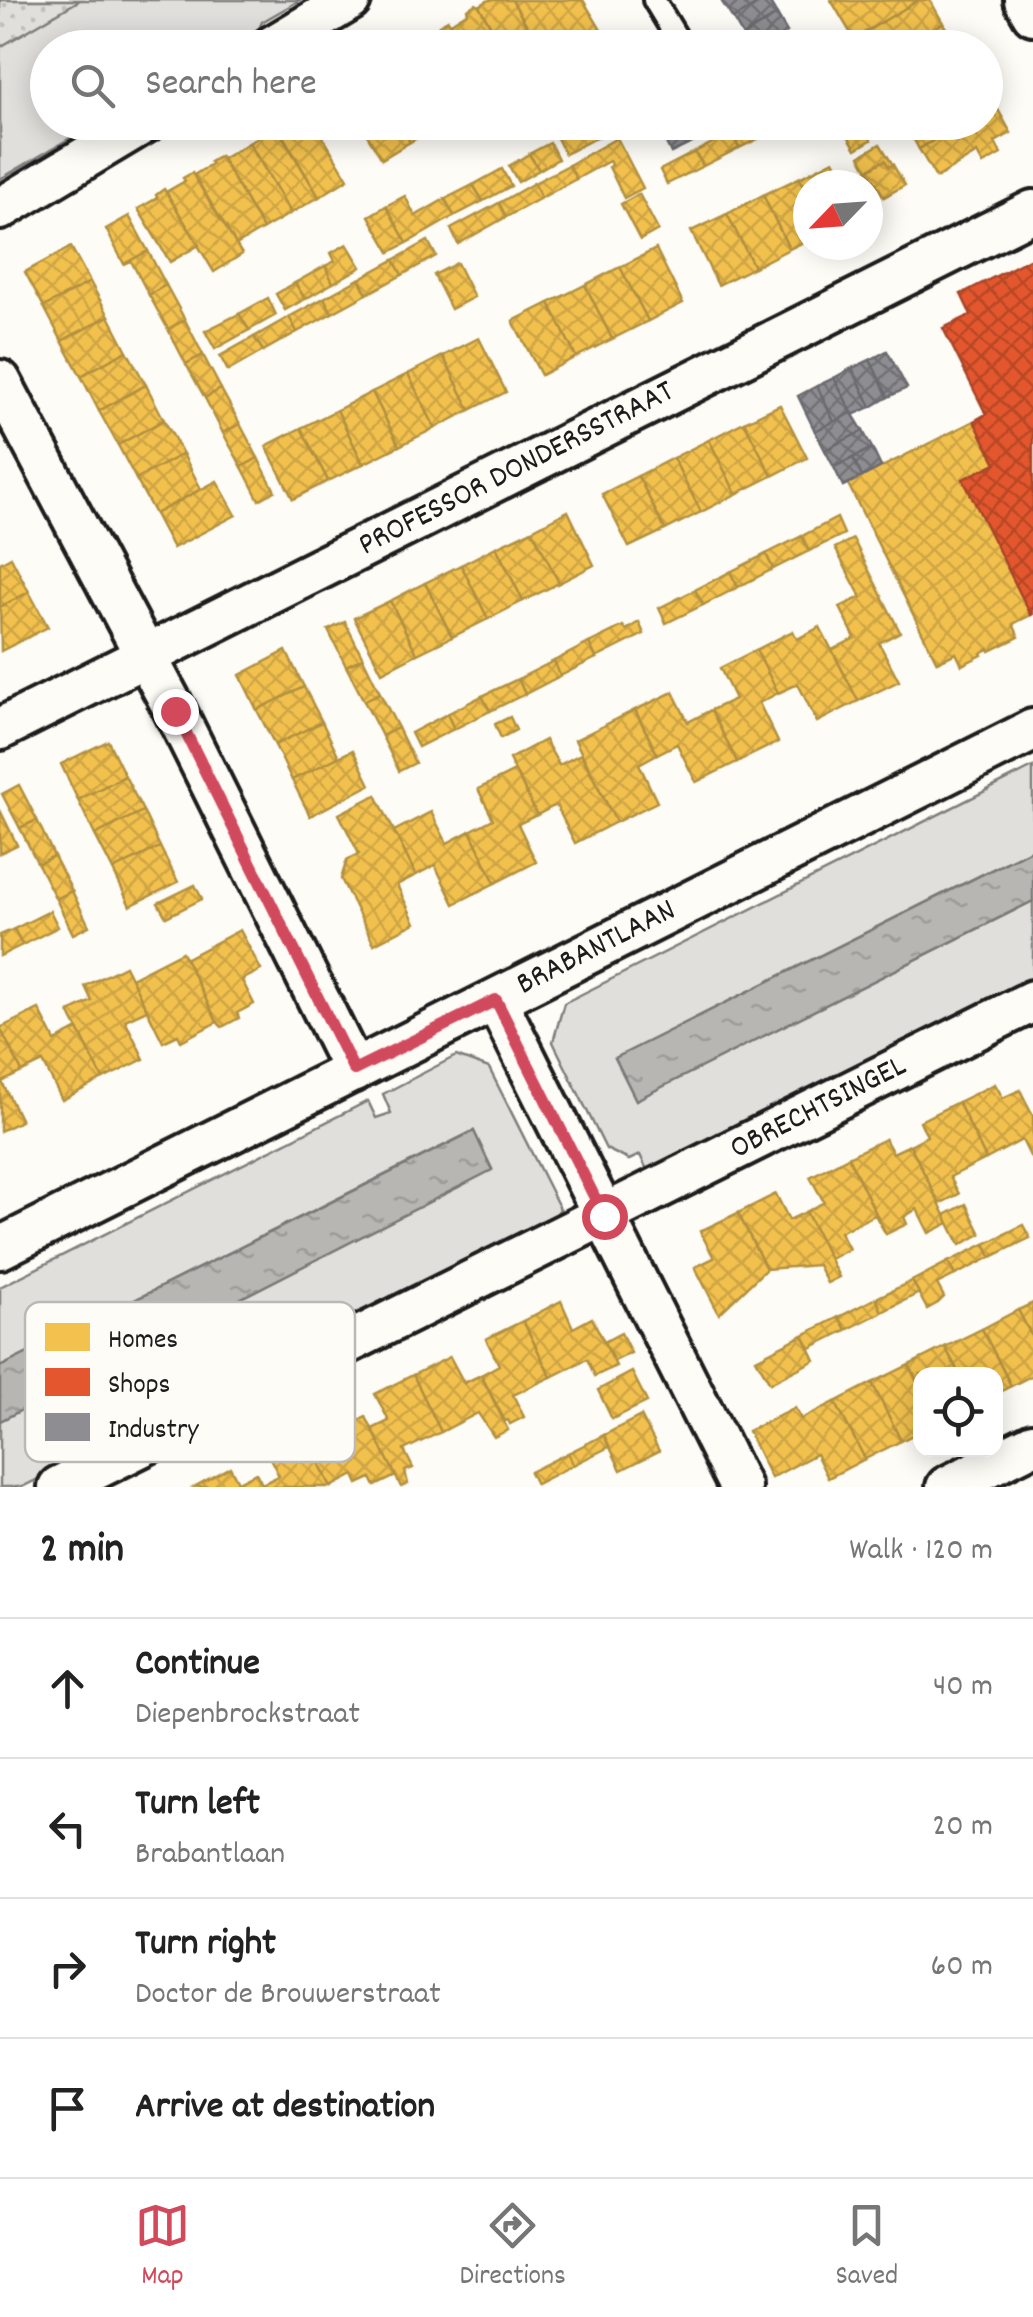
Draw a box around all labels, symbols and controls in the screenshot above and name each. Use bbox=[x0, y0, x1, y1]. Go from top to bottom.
search box bbox=[30, 30, 1003, 140]
icon: search bbox=[65, 58, 120, 113]
text: Search here bbox=[145, 58, 317, 113]
north arrow bbox=[793, 170, 883, 260]
street label: PROFESSOR DONDERSSTRAAT bbox=[351, 370, 683, 570]
route end bbox=[153, 689, 199, 735]
street label: BRABANTLAAN bbox=[509, 889, 685, 1009]
street label: OBRECHTSINGEL bbox=[723, 1045, 915, 1173]
route start bbox=[582, 1194, 628, 1240]
legend bbox=[25, 1302, 355, 1462]
text: Homes bbox=[108, 1322, 178, 1362]
text: Shops bbox=[108, 1367, 170, 1407]
map controls bbox=[913, 1367, 1003, 1457]
button: locate bbox=[913, 1367, 1003, 1457]
text: Industry bbox=[108, 1412, 199, 1452]
text: 2 min bbox=[40, 1522, 124, 1582]
text: Walk · 120 m bbox=[849, 1529, 993, 1575]
text: Continue bbox=[135, 1638, 260, 1693]
icon: ahead bbox=[40, 1661, 95, 1716]
text: 40 m bbox=[933, 1665, 993, 1711]
text: Diepenbrockstraat bbox=[135, 1693, 360, 1739]
text: Turn left bbox=[135, 1778, 260, 1833]
icon: left bbox=[40, 1801, 95, 1856]
text: 20 m bbox=[932, 1805, 993, 1851]
text: Brabantlaan bbox=[135, 1833, 285, 1879]
text: Turn right bbox=[135, 1918, 276, 1973]
icon: right bbox=[40, 1941, 95, 1996]
text: 60 m bbox=[931, 1945, 993, 1991]
text: Doctor de Brouwerstraat bbox=[135, 1973, 441, 2019]
icon: arrive bbox=[40, 2081, 95, 2136]
text: Arrive at destination bbox=[135, 2081, 435, 2136]
tab: Map bbox=[135, 2198, 190, 2298]
tab: Directions bbox=[460, 2198, 566, 2298]
tab: Saved bbox=[836, 2198, 898, 2298]

